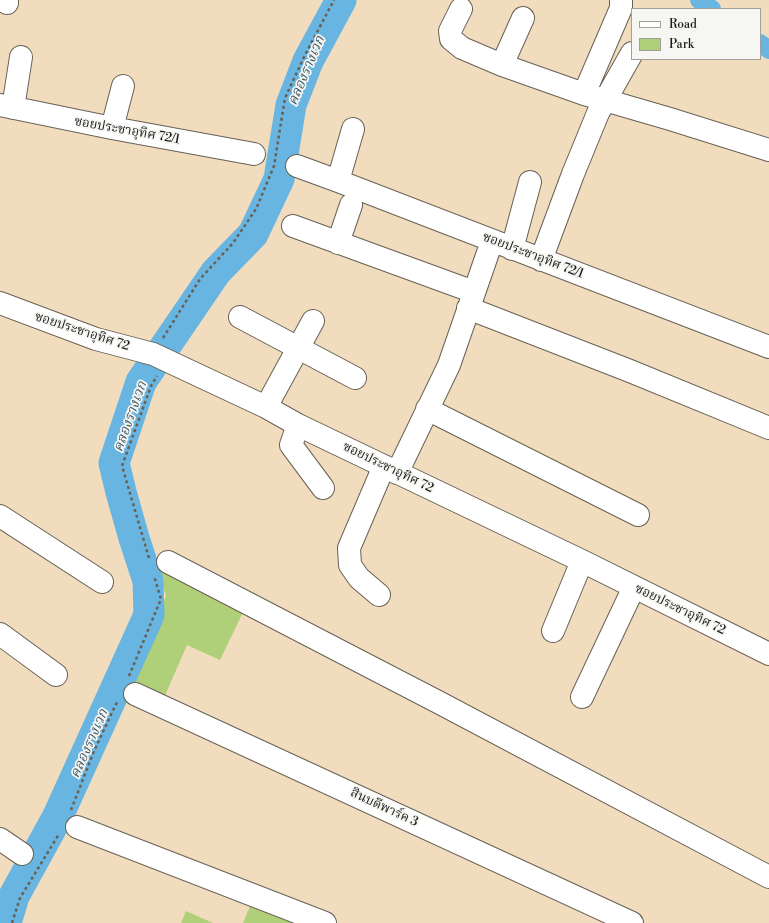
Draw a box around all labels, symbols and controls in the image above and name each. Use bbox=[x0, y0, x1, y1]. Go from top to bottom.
legend bbox=[631, 8, 761, 60]
text: Road bbox=[669, 17, 697, 32]
water label: คลองรางเวก bbox=[285, 34, 329, 108]
text: Park bbox=[669, 37, 694, 52]
street label: ซอยประชาอุทิศ 72/1 bbox=[73, 114, 181, 148]
street label: ซอยประชาอุทิศ 72/1 bbox=[480, 230, 586, 282]
street label: ซอยประชาอุทิศ 72 bbox=[32, 309, 132, 355]
water label: คลองรางเวก bbox=[110, 379, 152, 455]
street label: ซอยประชาอุทิศ 72 bbox=[340, 439, 436, 497]
street label: ซอยประชาอุทิศ 72 bbox=[632, 581, 728, 639]
water label: คลองรางเวก bbox=[67, 707, 113, 781]
street label: สินบดีพาร์ค 3 bbox=[347, 785, 421, 831]

